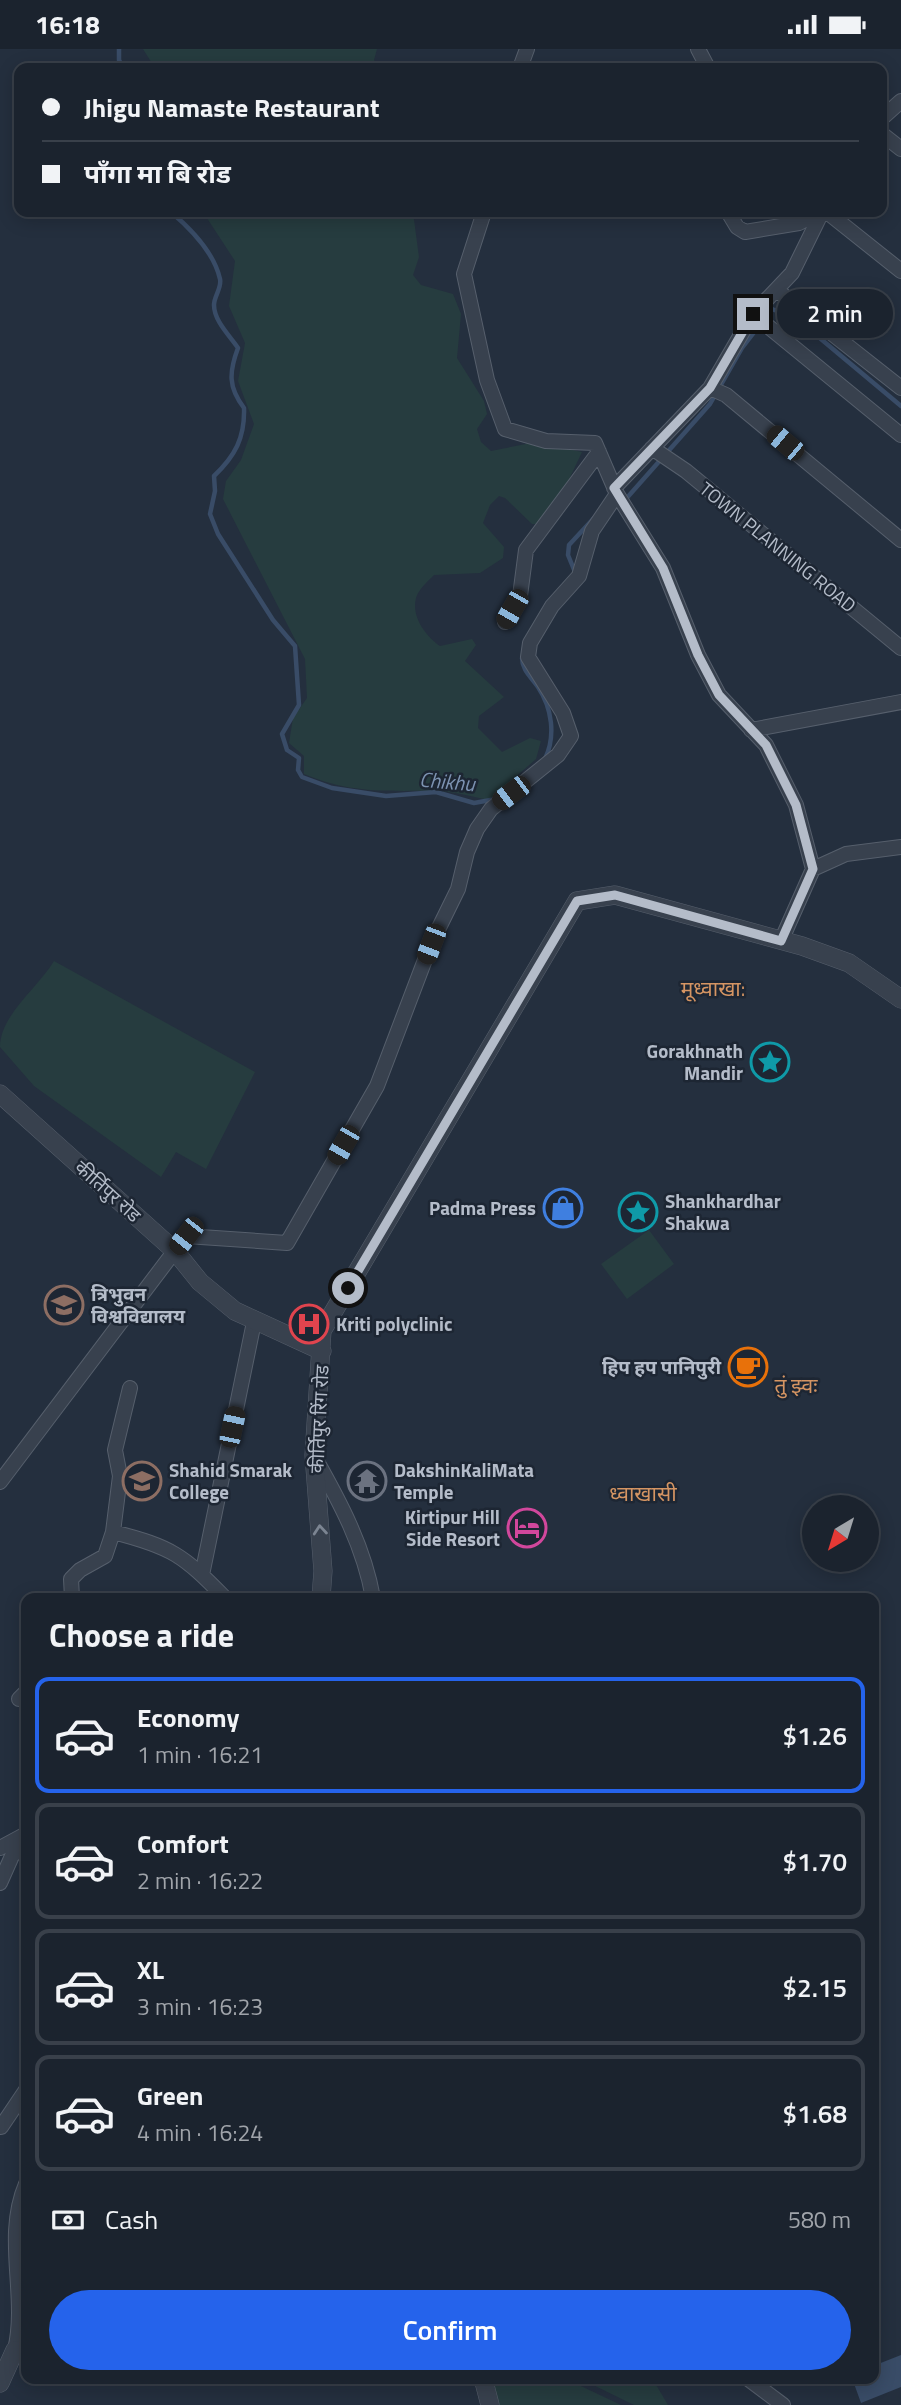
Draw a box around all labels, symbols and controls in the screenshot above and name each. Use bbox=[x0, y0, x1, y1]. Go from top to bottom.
text: 16:18 bbox=[35, 5, 100, 44]
text: Jhigu Namaste Restaurant bbox=[84, 88, 379, 127]
text: पाँगा मा बि रोड bbox=[84, 154, 231, 193]
callout: 2 min bbox=[778, 289, 893, 339]
text: 2 min bbox=[807, 296, 863, 331]
route end bbox=[737, 298, 769, 330]
car bbox=[763, 421, 808, 465]
street label: TOWN PLANNING ROAD bbox=[694, 474, 863, 619]
car bbox=[493, 586, 532, 632]
water label: Chikhu bbox=[418, 763, 478, 800]
car bbox=[488, 772, 535, 814]
car bbox=[414, 921, 449, 967]
district label: मूध्वाखा: bbox=[681, 972, 745, 1004]
place label: Gorakhnath Mandir bbox=[647, 1036, 743, 1087]
place icon: Gorakhnath Mandir bbox=[749, 1041, 791, 1083]
car bbox=[324, 1122, 363, 1168]
street label: कीर्तिपुर रोड bbox=[69, 1153, 149, 1229]
place label: Shankhardhar Shakwa bbox=[665, 1186, 781, 1237]
shop icon: Padma Press bbox=[542, 1187, 584, 1229]
place icon: Shankhardhar Shakwa bbox=[617, 1191, 659, 1233]
place label: Padma Press bbox=[429, 1193, 536, 1222]
car bbox=[165, 1213, 208, 1259]
route start bbox=[332, 1272, 364, 1304]
place label: त्रिभुवन विश्वविद्यालय bbox=[91, 1279, 186, 1330]
school or university icon: त्रिभुवन विश्वविद्यालय bbox=[43, 1284, 85, 1326]
hospital icon: Kriti polyclinic bbox=[288, 1303, 330, 1345]
place label: Kriti polyclinic bbox=[336, 1309, 452, 1338]
cafe icon: हिप हप पानिपुरी bbox=[727, 1346, 769, 1388]
place label: हिप हप पानिपुरी bbox=[602, 1352, 721, 1381]
street label: कीर्तिपुर रिंग रोड bbox=[301, 1363, 336, 1474]
district label: तुं झ्वः bbox=[775, 1369, 818, 1401]
car bbox=[218, 1404, 247, 1450]
place label: Shahid Smarak College bbox=[169, 1455, 292, 1506]
place label: DakshinKaliMata Temple bbox=[394, 1455, 534, 1506]
school or university icon: Shahid Smarak College bbox=[121, 1460, 163, 1502]
temple icon: DakshinKaliMata Temple bbox=[346, 1460, 388, 1502]
district label: ध्वाखासी bbox=[609, 1477, 677, 1509]
north arrow bbox=[802, 1495, 878, 1571]
map controls bbox=[802, 1495, 879, 1572]
place label: Kirtipur Hill Side Resort bbox=[405, 1502, 500, 1553]
hotel icon: Kirtipur Hill Side Resort bbox=[506, 1507, 548, 1549]
one-way arrow bbox=[313, 1524, 328, 1535]
text: Choose a ride bbox=[49, 1611, 234, 1659]
text: Economy bbox=[137, 1698, 239, 1737]
icon: car bbox=[53, 1704, 116, 1767]
text: $1.26 bbox=[783, 1716, 847, 1755]
text: 1 min · 16:21 bbox=[137, 1737, 263, 1772]
text: Comfort bbox=[137, 1824, 229, 1863]
icon: car bbox=[53, 1830, 116, 1893]
text: $1.70 bbox=[783, 1842, 847, 1881]
text: 2 min · 16:22 bbox=[137, 1863, 263, 1898]
text: XL bbox=[137, 1950, 164, 1989]
icon: car bbox=[53, 1956, 116, 2019]
text: $2.15 bbox=[783, 1968, 847, 2007]
text: 3 min · 16:23 bbox=[137, 1989, 263, 2024]
text: Green bbox=[137, 2076, 203, 2115]
icon: car bbox=[53, 2082, 116, 2145]
text: $1.68 bbox=[783, 2094, 847, 2133]
text: 4 min · 16:24 bbox=[137, 2115, 263, 2150]
text: Cash bbox=[105, 2200, 158, 2239]
icon: cash bbox=[49, 2201, 87, 2239]
text: 580 m bbox=[788, 2202, 851, 2237]
button: Confirm bbox=[49, 2290, 851, 2370]

